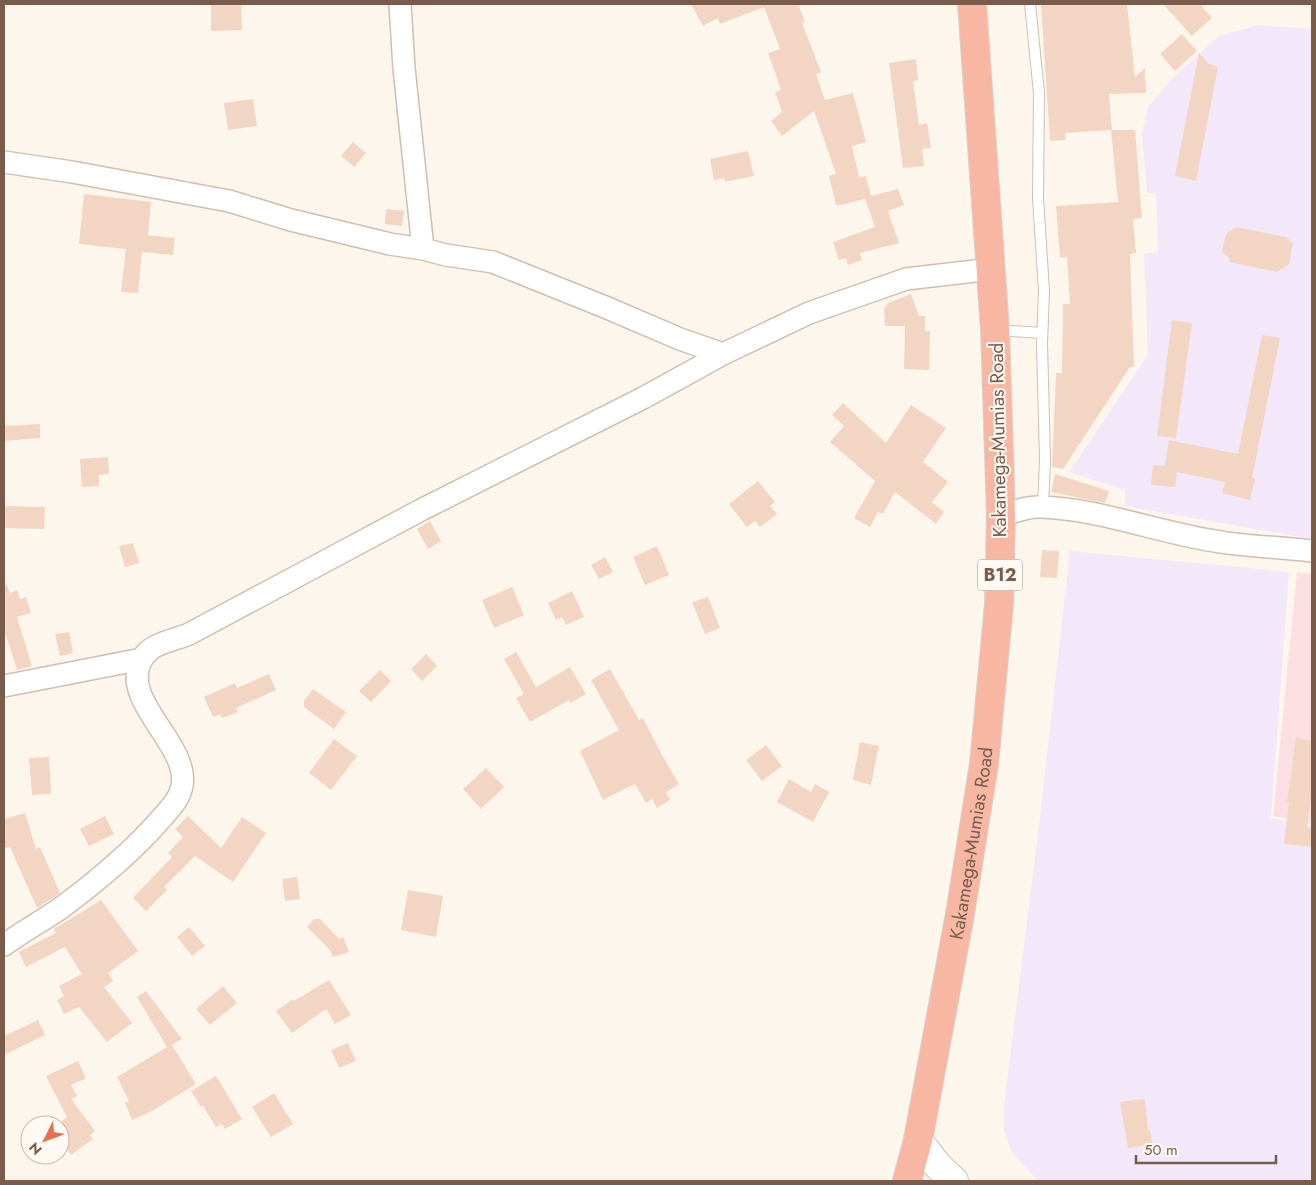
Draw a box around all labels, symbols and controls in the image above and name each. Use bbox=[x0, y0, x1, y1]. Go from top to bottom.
street label: Kakamega-Mumias Road bbox=[983, 343, 1013, 537]
road number: B12 bbox=[978, 560, 1022, 590]
street label: Kakamega-Mumias Road bbox=[942, 746, 999, 942]
north arrow bbox=[20, 1115, 70, 1165]
scale bar bbox=[1136, 1132, 1276, 1164]
text: N bbox=[24, 1138, 46, 1160]
text: 50 m bbox=[1144, 1139, 1178, 1161]

